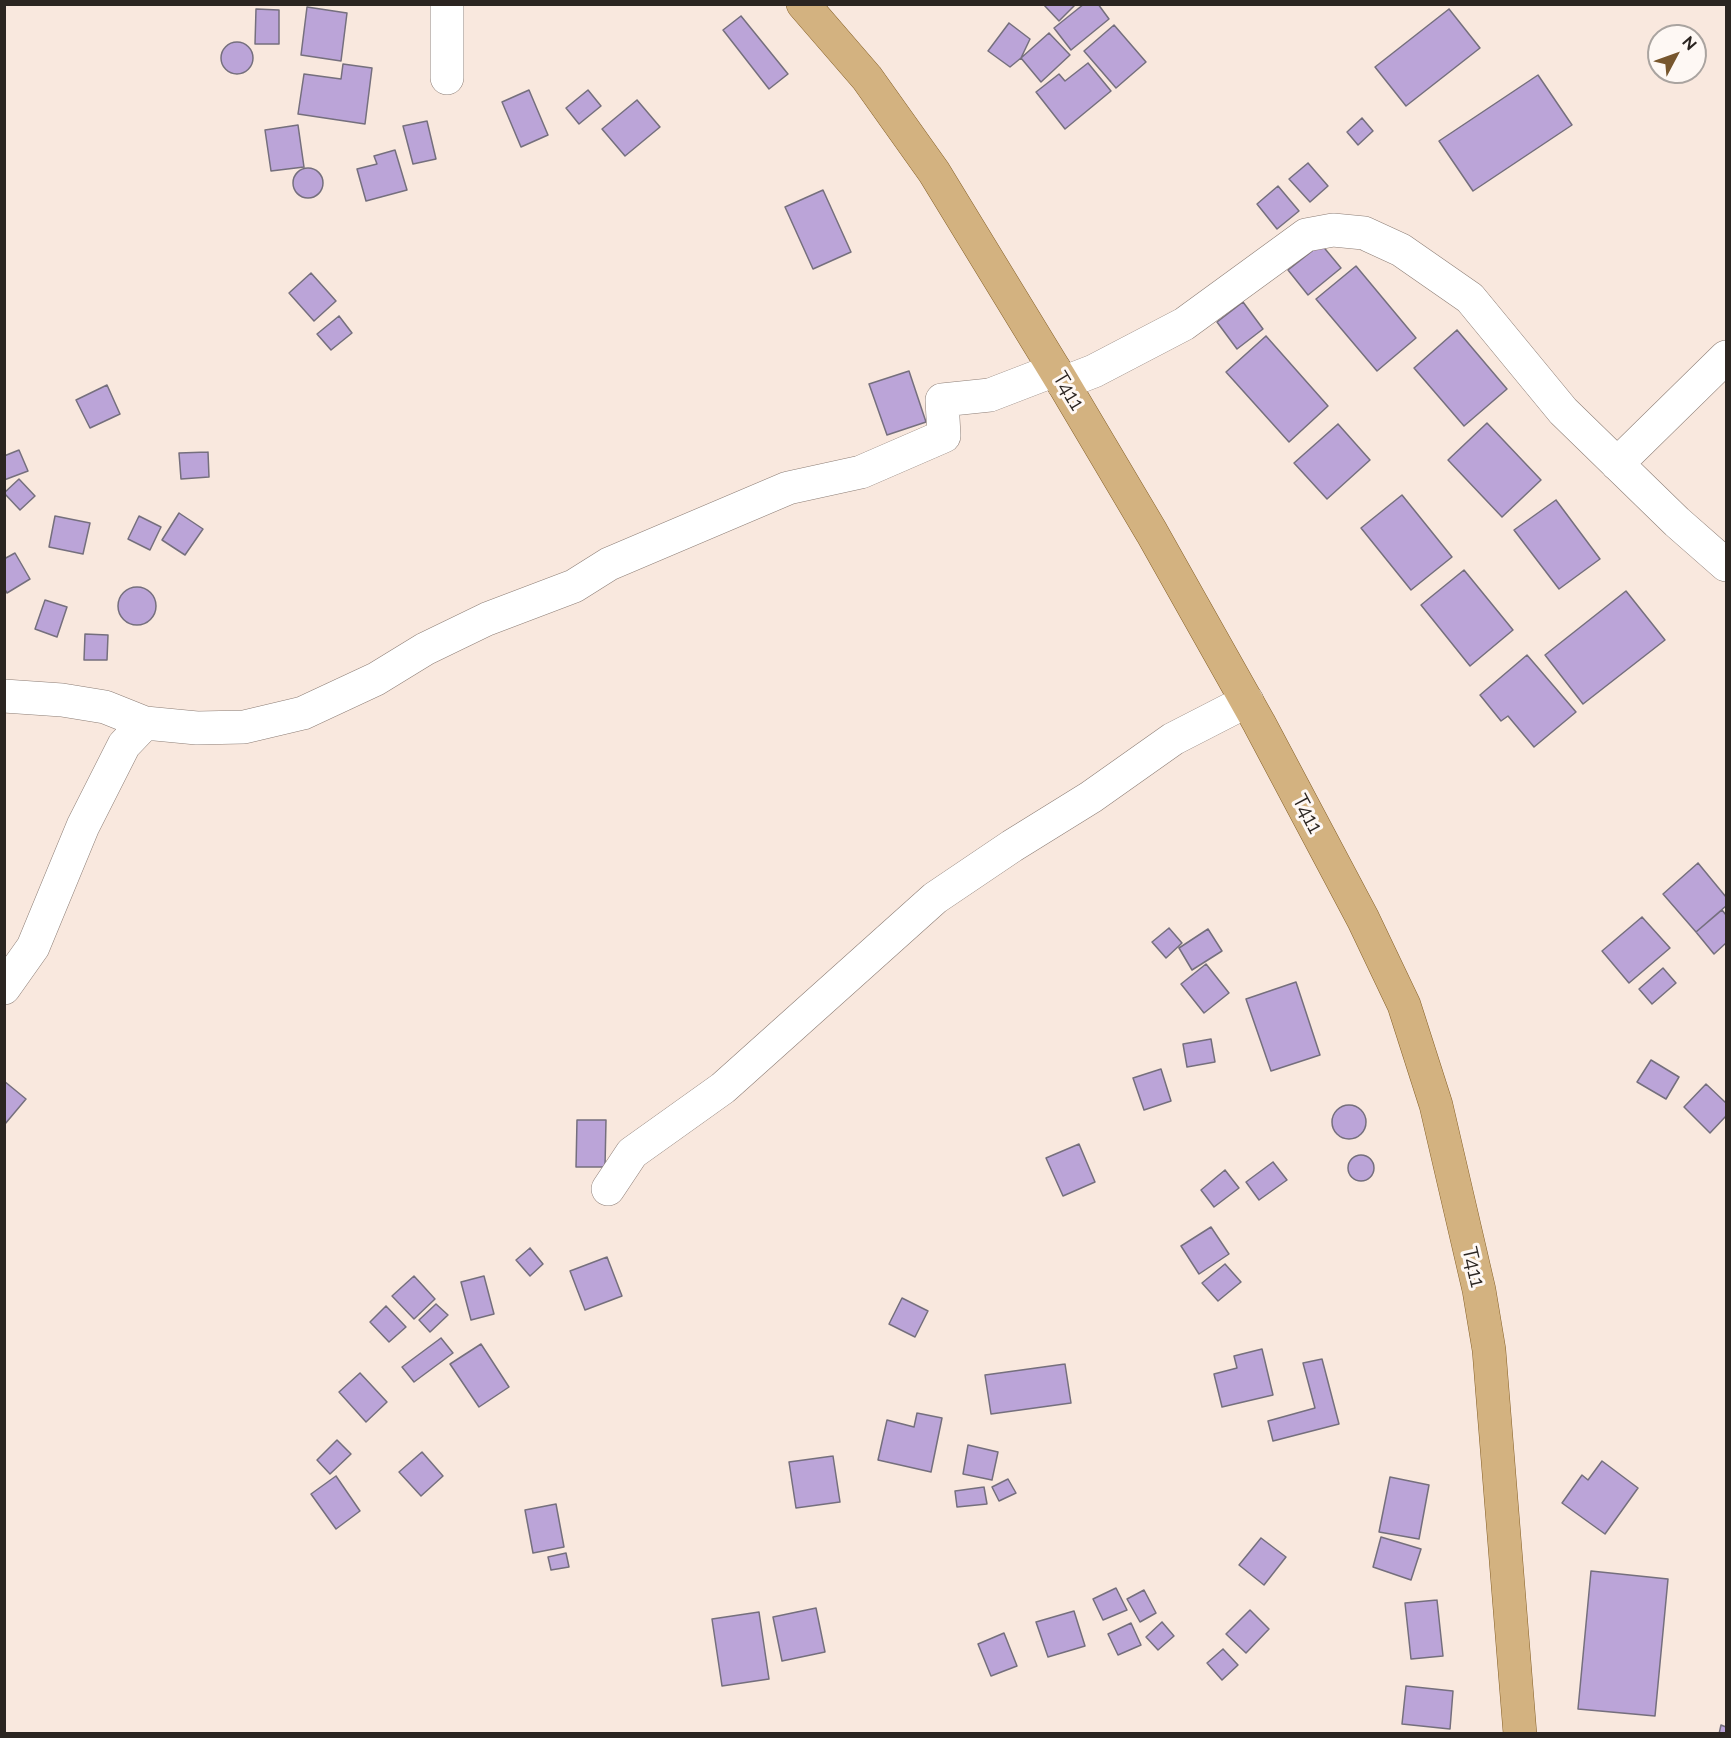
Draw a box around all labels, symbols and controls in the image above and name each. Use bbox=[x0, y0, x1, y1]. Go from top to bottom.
north arrow bbox=[1647, 24, 1707, 84]
text: N bbox=[1678, 32, 1701, 54]
street label: T411 bbox=[1047, 367, 1089, 415]
street label: T411 bbox=[1286, 790, 1328, 838]
street label: T411 bbox=[1456, 1244, 1490, 1290]

